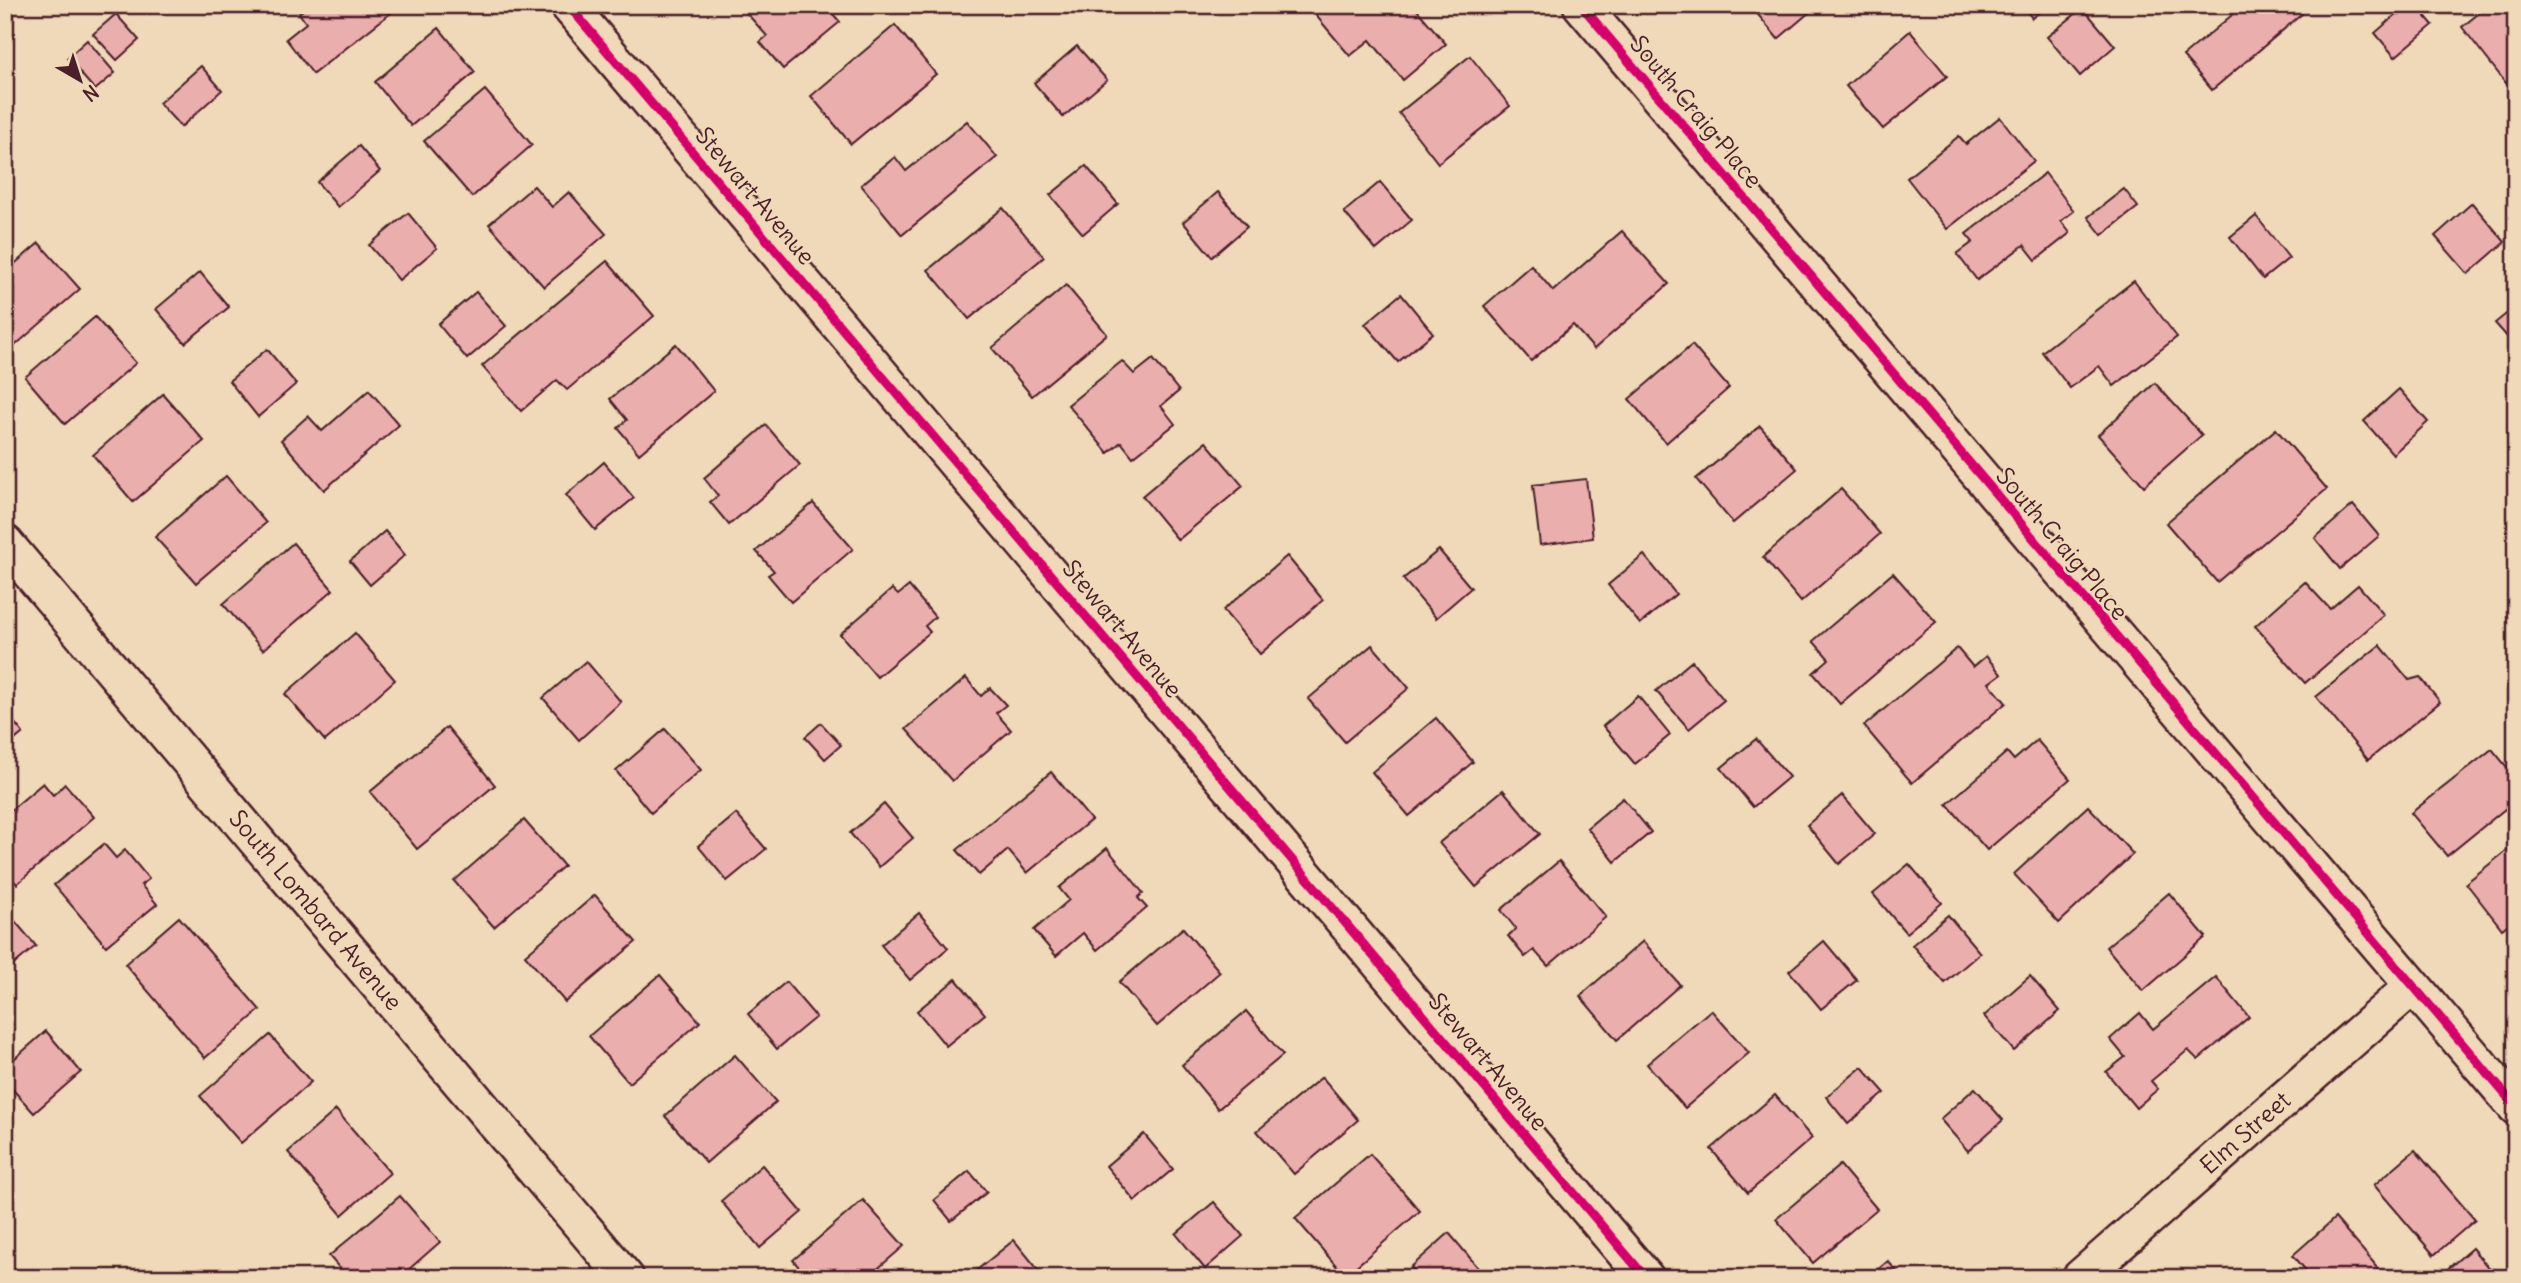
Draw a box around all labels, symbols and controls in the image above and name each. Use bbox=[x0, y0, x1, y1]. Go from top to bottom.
street label: South Craig Place bbox=[1624, 29, 1769, 194]
north arrow bbox=[46, 46, 116, 116]
text: N bbox=[78, 80, 103, 107]
street label: Stewart Avenue bbox=[690, 120, 822, 270]
street label: South Craig Place bbox=[1990, 461, 2135, 626]
street label: Stewart Avenue bbox=[1057, 553, 1189, 703]
street label: South Lombard Avenue bbox=[223, 804, 409, 1016]
street label: Stewart Avenue bbox=[1423, 986, 1555, 1136]
street label: Elm Street bbox=[2193, 1085, 2296, 1180]

